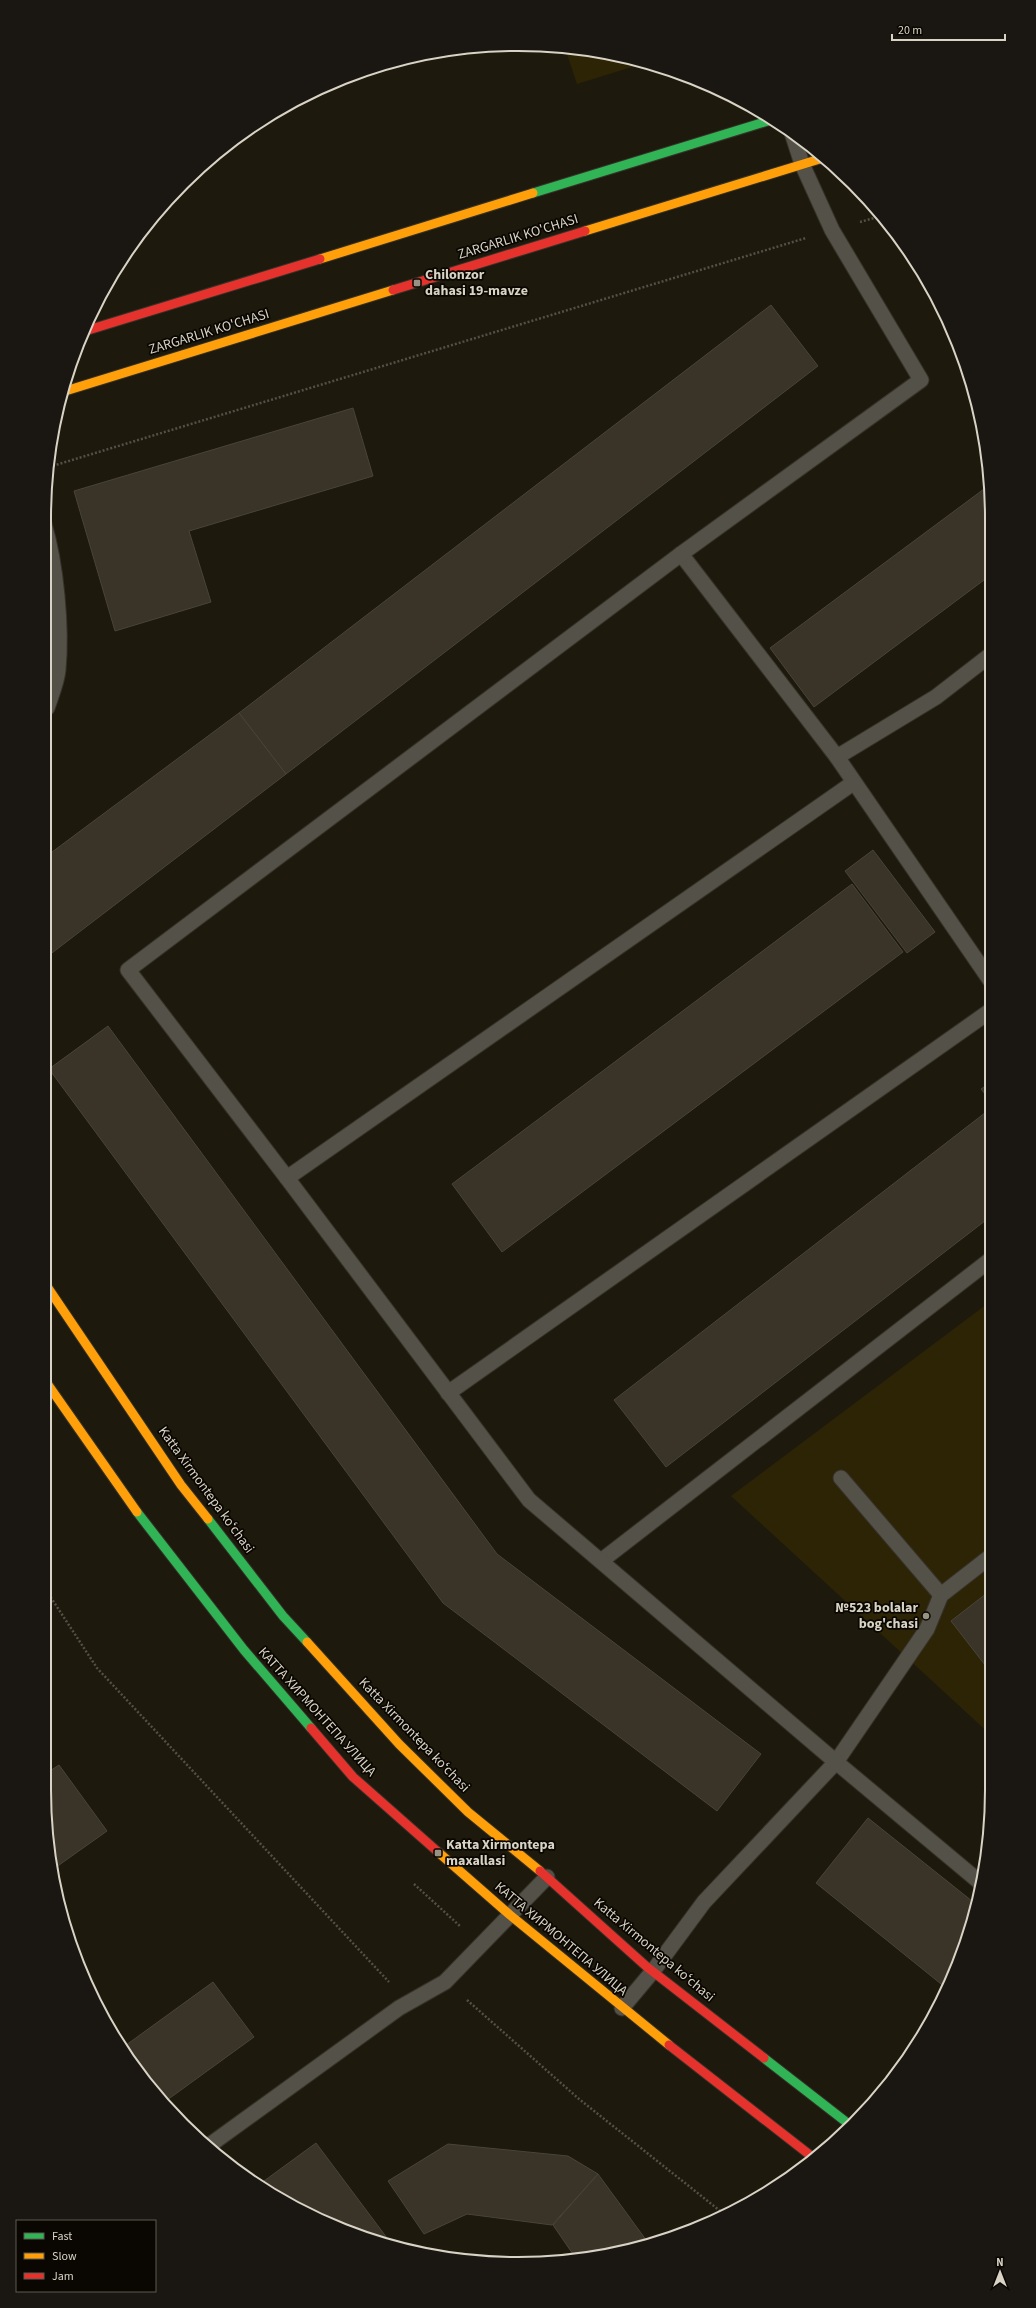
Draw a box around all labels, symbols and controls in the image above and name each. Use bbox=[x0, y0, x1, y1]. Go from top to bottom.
scale bar bbox=[892, 16, 1005, 42]
text: 20 m bbox=[898, 22, 922, 39]
street label: ZARGARLIK KO'CHASI bbox=[455, 209, 581, 265]
place label: Chilonzor dahasi 19-mavze bbox=[425, 265, 528, 301]
marker: Chilonzor dahasi 19-mavze bbox=[412, 278, 422, 288]
street label: ZARGARLIK KO'CHASI bbox=[146, 304, 272, 360]
street label: Katta Xirmontepa koʻchasi bbox=[153, 1422, 259, 1558]
place label: №523 bolalar bog'chasi bbox=[835, 1598, 918, 1634]
marker: №523 bolalar bog'chasi bbox=[921, 1611, 931, 1621]
street label: КАТТА ХИРМОНТЕПА УЛИЦА bbox=[253, 1643, 381, 1781]
street label: Katta Xirmontepa koʻchasi bbox=[354, 1673, 474, 1797]
place label: Katta Xirmontepa maxallasi bbox=[446, 1835, 555, 1871]
marker: Katta Xirmontepa maxallasi bbox=[433, 1848, 443, 1858]
street label: КАТТА ХИРМОНТЕПА УЛИЦА bbox=[490, 1877, 632, 2001]
street label: Katta Xirmontepa koʻchasi bbox=[589, 1893, 719, 2007]
legend bbox=[16, 2220, 156, 2292]
text: Fast bbox=[52, 2228, 72, 2245]
text: Slow bbox=[52, 2248, 77, 2265]
north arrow bbox=[980, 2252, 1020, 2292]
text: N bbox=[996, 2255, 1004, 2270]
text: Jam bbox=[52, 2268, 74, 2285]

